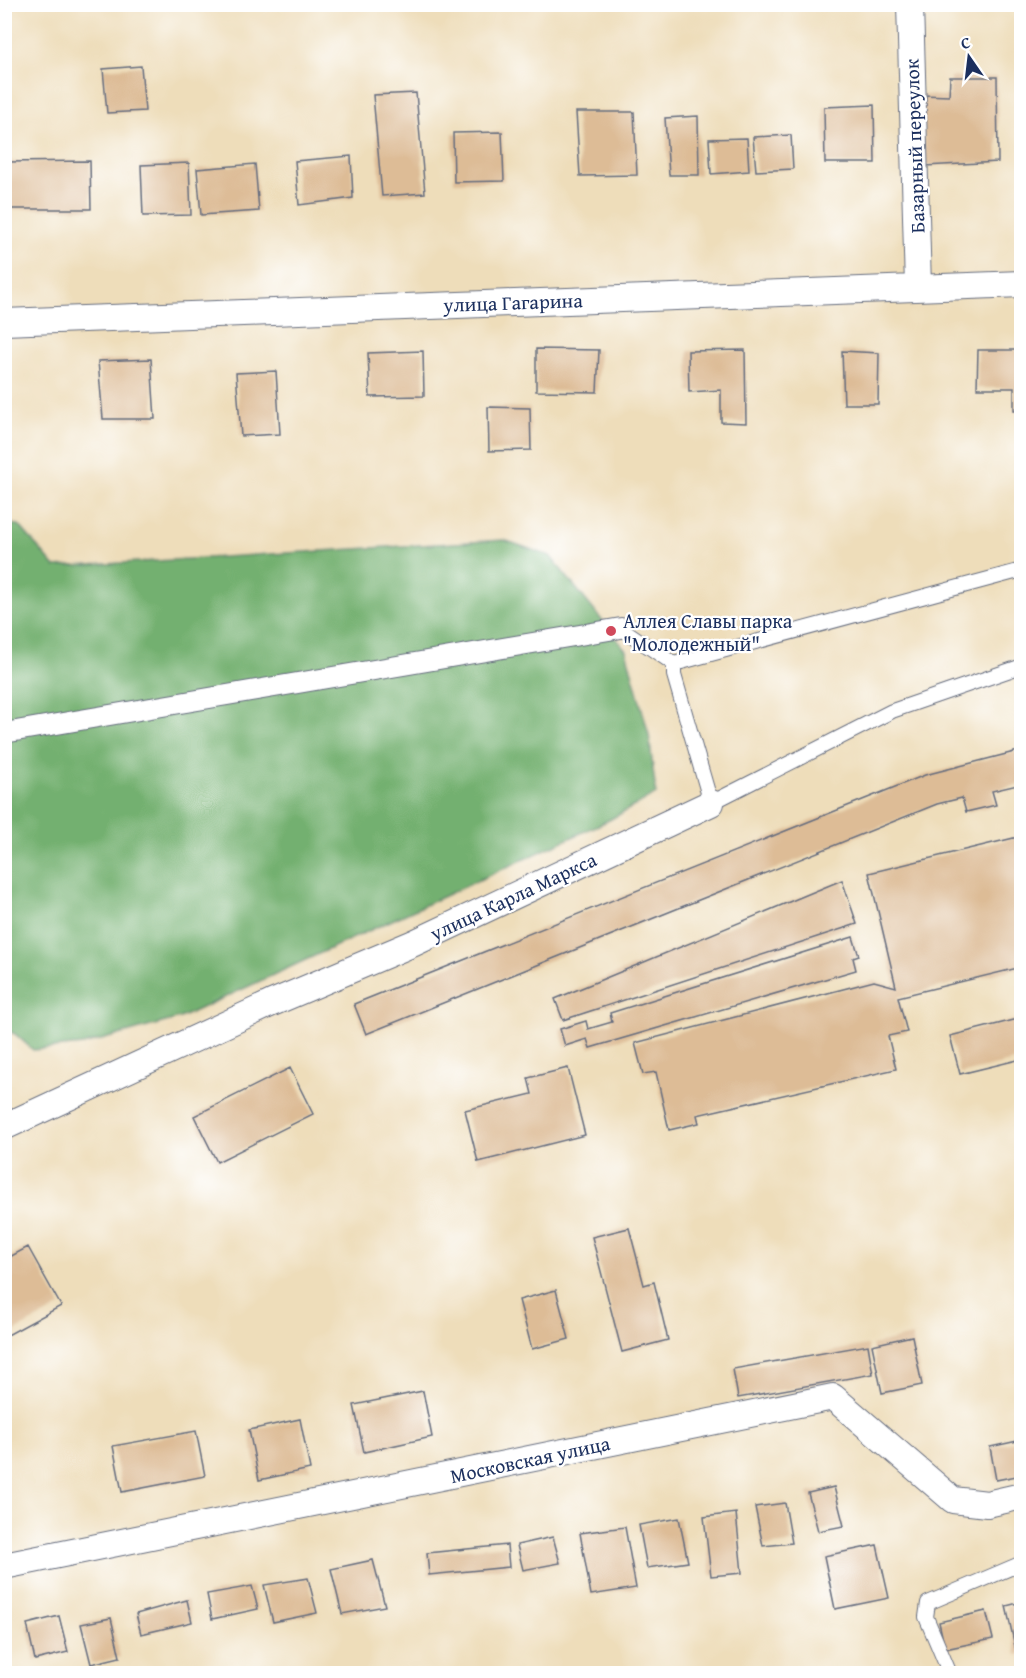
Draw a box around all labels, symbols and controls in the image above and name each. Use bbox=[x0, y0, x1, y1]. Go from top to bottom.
north arrow bbox=[939, 27, 999, 87]
text: С bbox=[958, 30, 973, 55]
street label: Базарный переулок bbox=[896, 58, 932, 234]
street label: улица Гагарина bbox=[442, 285, 584, 319]
place label: Аллея Славы парка "Молодежный" bbox=[623, 606, 793, 658]
marker: Аллея Славы парка "Молодежный" bbox=[604, 624, 618, 638]
street label: улица Карла Маркса bbox=[424, 844, 601, 948]
street label: Московская улица bbox=[447, 1428, 613, 1490]

